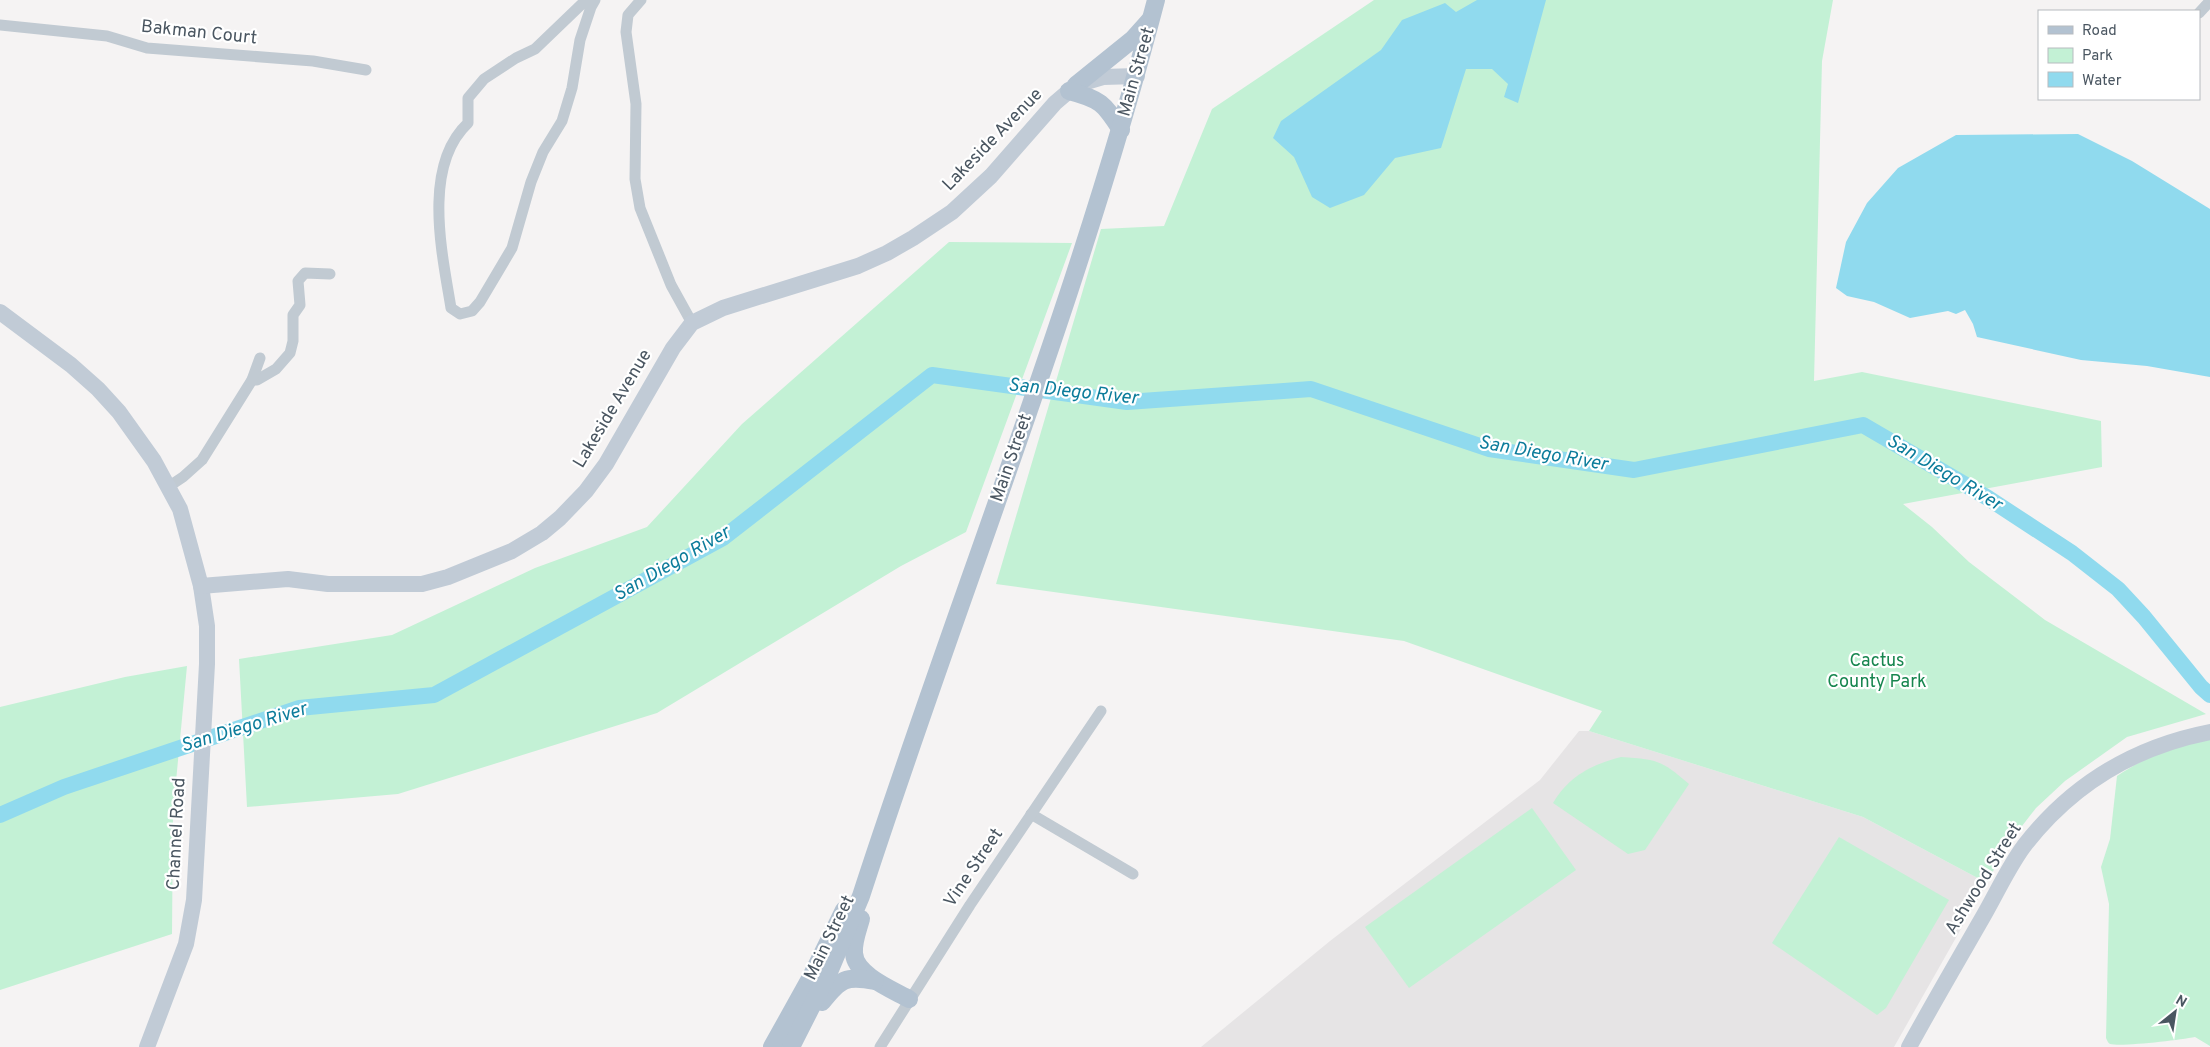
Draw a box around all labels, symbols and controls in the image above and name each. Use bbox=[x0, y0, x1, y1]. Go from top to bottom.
legend bbox=[2038, 10, 2200, 100]
street label: Bakman Court bbox=[140, 15, 258, 51]
text: Road bbox=[2082, 22, 2117, 41]
street label: Main Street bbox=[1113, 25, 1161, 119]
text: Park bbox=[2082, 47, 2113, 66]
text: Water bbox=[2082, 72, 2122, 91]
street label: Lakeside Avenue bbox=[938, 84, 1048, 196]
street label: Lakeside Avenue bbox=[568, 345, 658, 473]
water label: San Diego River bbox=[1007, 373, 1141, 411]
street label: Main Street bbox=[986, 411, 1038, 505]
water label: San Diego River bbox=[1882, 429, 2008, 518]
water label: San Diego River bbox=[1477, 431, 1611, 477]
water label: San Diego River bbox=[609, 520, 736, 607]
park label: Cactus County Park bbox=[1827, 650, 1927, 694]
water label: San Diego River bbox=[178, 697, 312, 759]
street label: Channel Road bbox=[163, 777, 191, 891]
street label: Ashwood Street bbox=[1940, 819, 2028, 939]
street label: Vine Street bbox=[939, 824, 1009, 912]
street label: Main Street bbox=[800, 892, 860, 984]
north arrow bbox=[2150, 987, 2200, 1037]
text: N bbox=[2172, 992, 2189, 1012]

